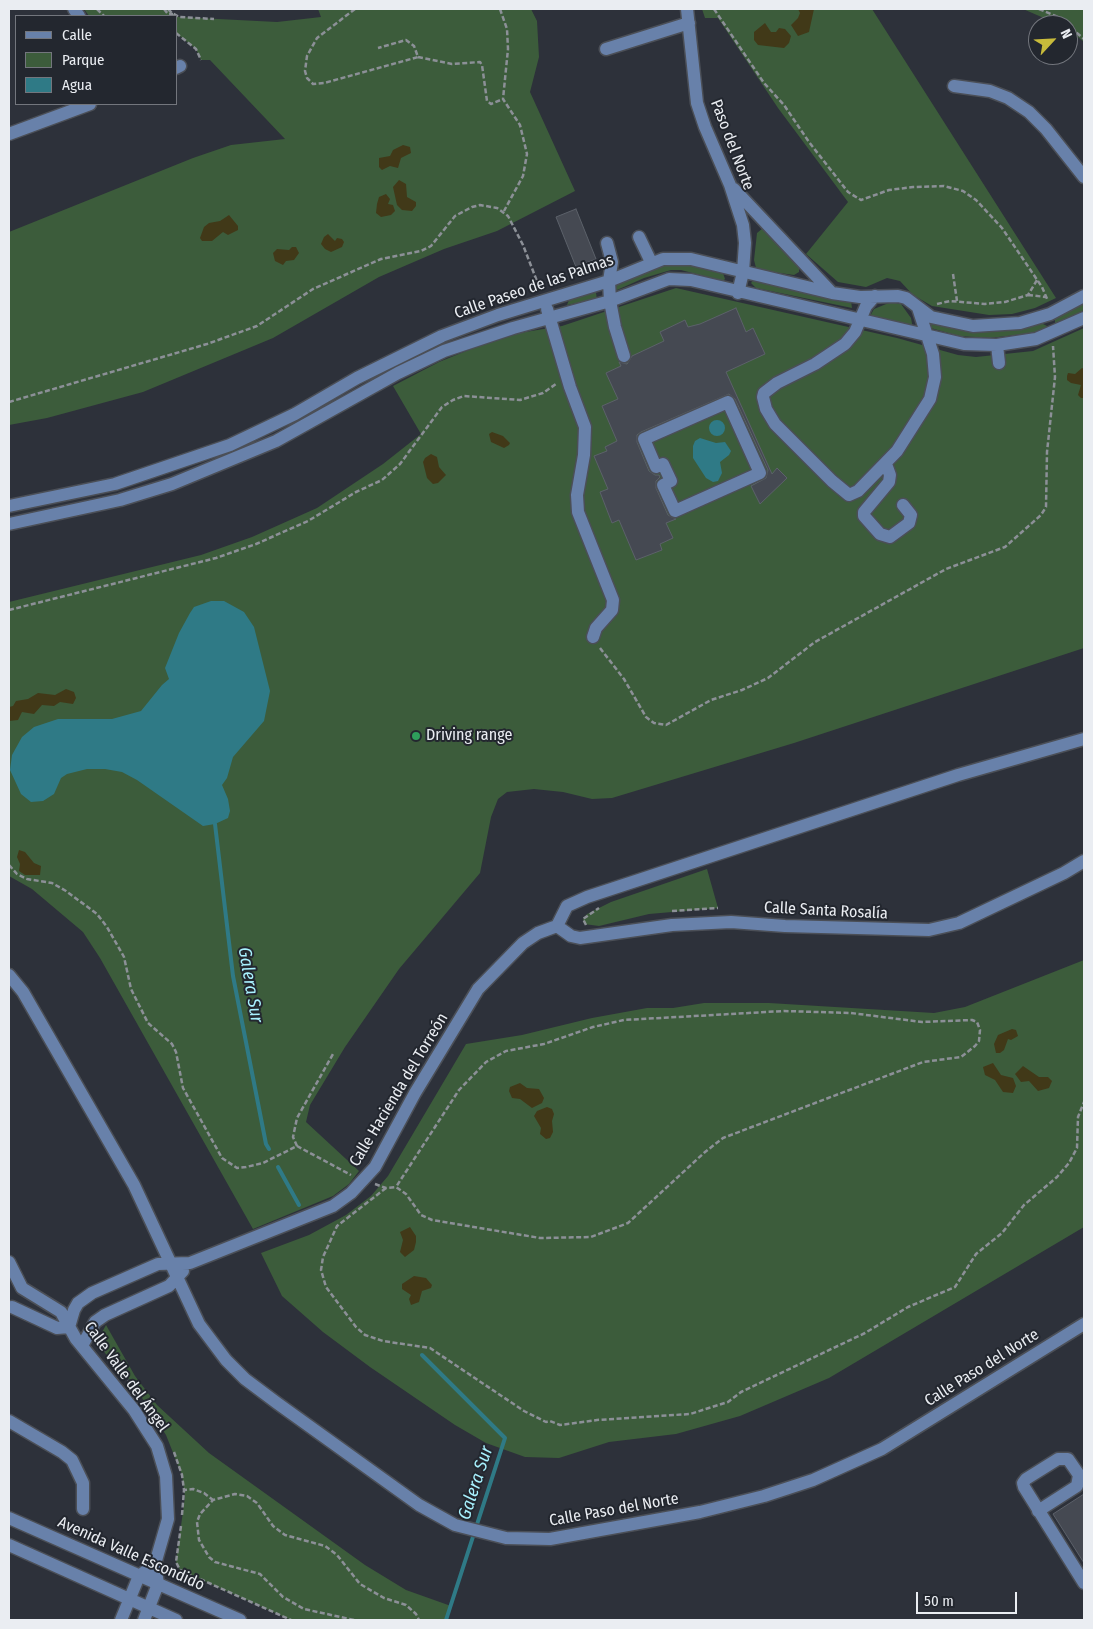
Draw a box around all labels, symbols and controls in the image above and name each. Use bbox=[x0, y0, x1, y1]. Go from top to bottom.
legend bbox=[15, 15, 178, 105]
north arrow bbox=[1028, 15, 1078, 65]
text: Calle bbox=[62, 26, 92, 44]
text: N bbox=[1057, 26, 1076, 41]
text: Parque bbox=[62, 51, 105, 69]
text: Agua bbox=[62, 76, 92, 94]
street label: Paso del Norte bbox=[706, 97, 758, 193]
street label: Calle Paseo de las Palmas bbox=[452, 251, 616, 323]
place label: Driving range bbox=[426, 726, 512, 746]
marker: Driving range bbox=[410, 730, 422, 742]
street label: Calle Santa Rosalía bbox=[764, 898, 888, 924]
water label: Galera Sur bbox=[233, 946, 267, 1024]
street label: Calle Hacienda del Torreón bbox=[346, 1010, 452, 1170]
street label: Calle Valle del Ángel bbox=[80, 1318, 172, 1436]
street label: Calle Paso del Norte bbox=[921, 1325, 1043, 1411]
water label: Galera Sur bbox=[454, 1443, 498, 1523]
street label: Calle Paso del Norte bbox=[548, 1489, 680, 1531]
street label: Avenida Valle Escondido bbox=[55, 1513, 207, 1595]
scale bar bbox=[918, 1582, 1019, 1614]
text: 50 m bbox=[924, 1592, 954, 1610]

